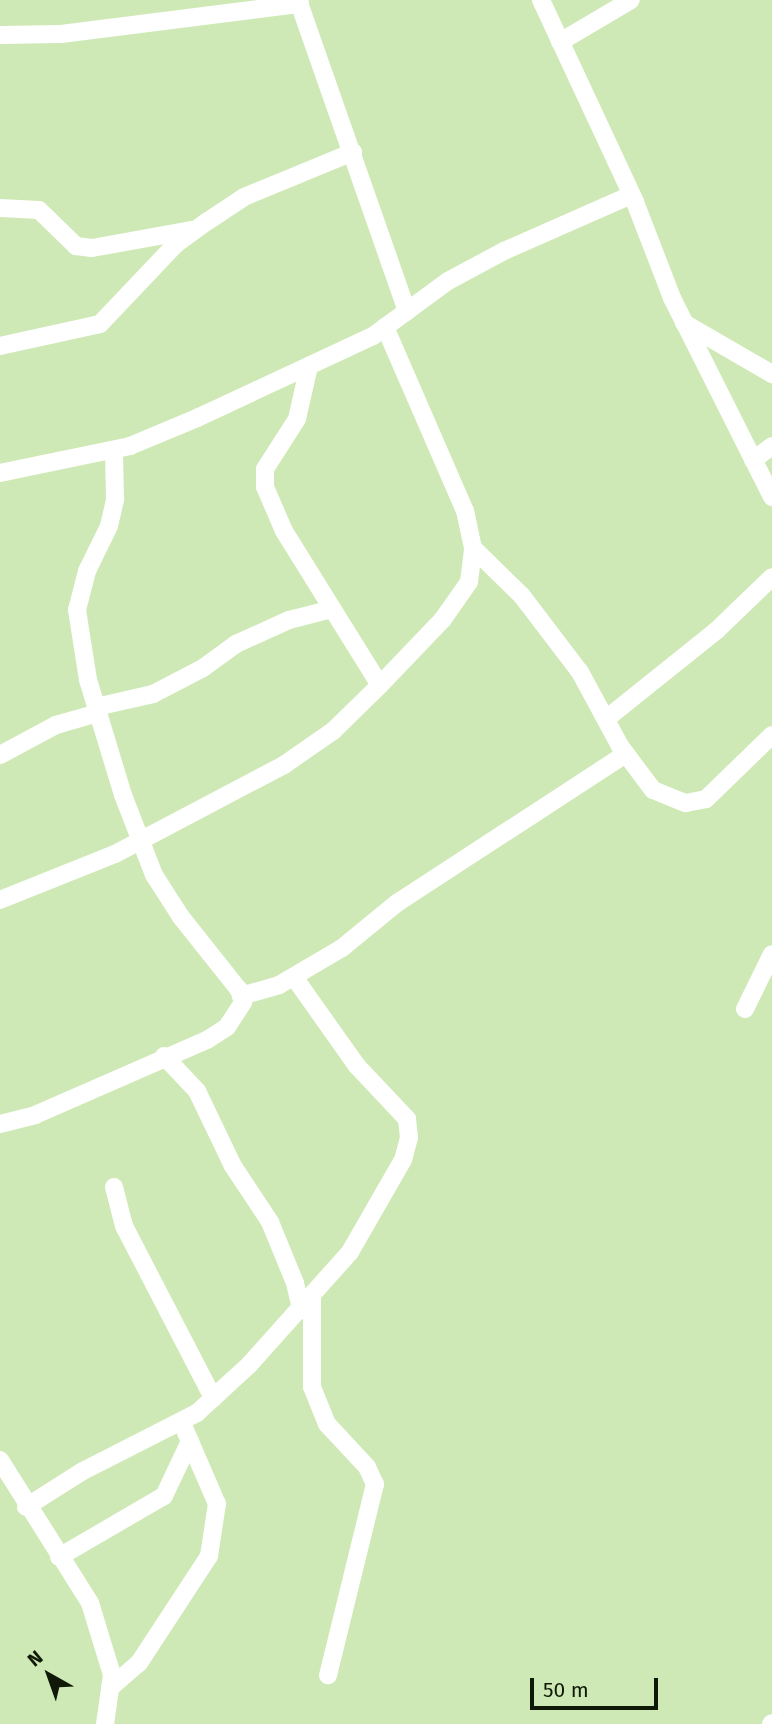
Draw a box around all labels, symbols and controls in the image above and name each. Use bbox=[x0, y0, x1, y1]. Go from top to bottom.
north arrow bbox=[14, 1640, 84, 1710]
text: N bbox=[23, 1646, 47, 1671]
scale bar bbox=[534, 1664, 662, 1708]
text: 50 m bbox=[543, 1677, 589, 1703]

